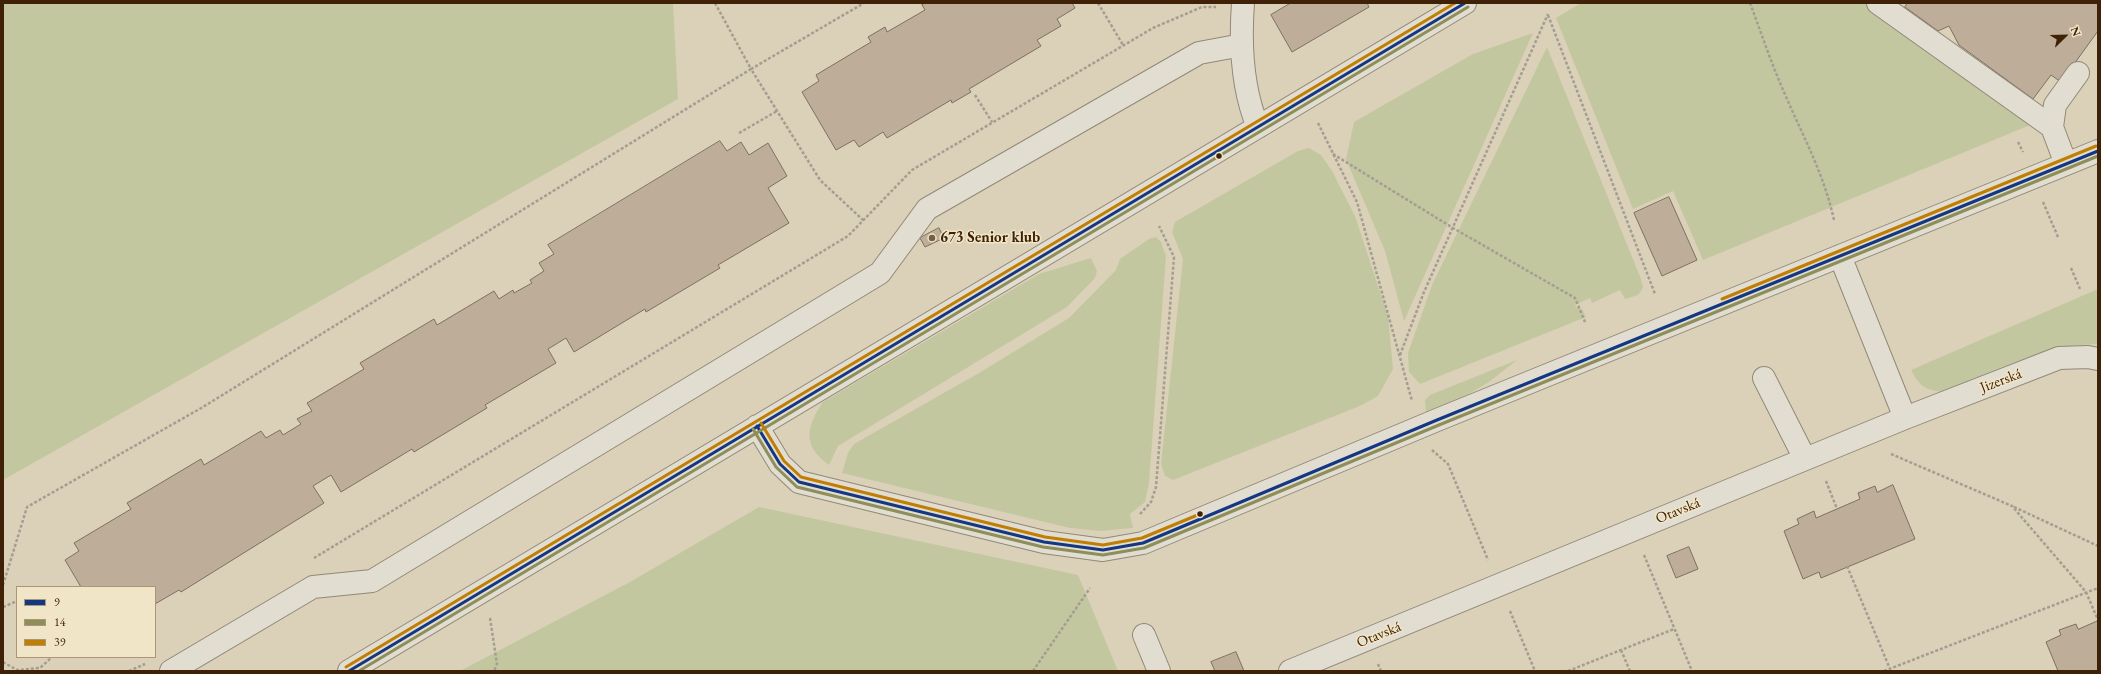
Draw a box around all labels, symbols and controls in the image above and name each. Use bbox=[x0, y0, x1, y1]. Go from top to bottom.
north arrow bbox=[2045, 16, 2085, 56]
text: N bbox=[2068, 24, 2084, 38]
unlabelled marker bbox=[1214, 151, 1224, 161]
place label: 673 Senior klub bbox=[940, 229, 1040, 247]
marker: 673 Senior klub bbox=[927, 233, 937, 243]
street label: Jizerská bbox=[1978, 365, 2024, 397]
street label: Otavská bbox=[1653, 494, 1703, 528]
unlabelled marker bbox=[1195, 509, 1205, 519]
legend bbox=[16, 586, 156, 658]
text: 9 bbox=[54, 594, 60, 610]
text: 14 bbox=[54, 614, 66, 630]
street label: Otavská bbox=[1354, 618, 1404, 652]
text: 39 bbox=[54, 634, 66, 650]

